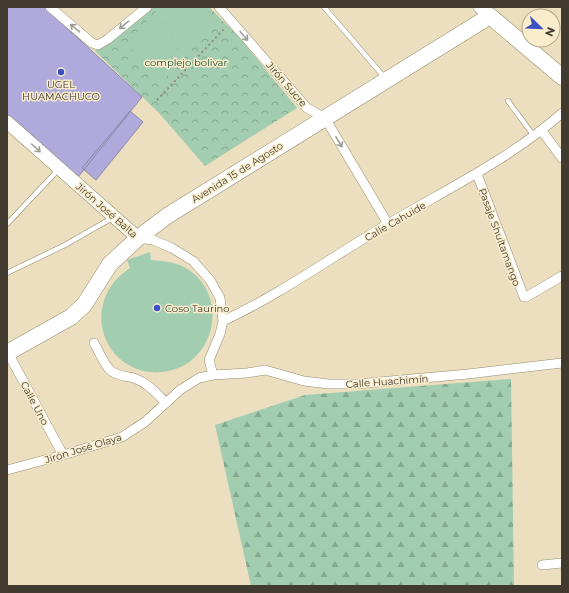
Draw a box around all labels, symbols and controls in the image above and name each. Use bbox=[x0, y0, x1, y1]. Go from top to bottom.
north arrow bbox=[521, 8, 561, 48]
one-way arrow bbox=[119, 21, 130, 30]
one-way arrow bbox=[70, 24, 80, 33]
text: N bbox=[542, 25, 558, 39]
one-way arrow bbox=[240, 31, 249, 41]
park label: complejo bolivar bbox=[144, 56, 228, 69]
street label: Jirón Sucre bbox=[263, 58, 310, 110]
marker: UGEL HUAMACHUCO bbox=[56, 67, 66, 77]
place label: UGEL HUAMACHUCO bbox=[22, 78, 100, 103]
one-way arrow bbox=[336, 136, 344, 148]
street label: Avenida 15 de Agosto bbox=[189, 139, 285, 206]
one-way arrow bbox=[31, 143, 41, 153]
street label: Jirón José Balta bbox=[72, 179, 140, 241]
street label: Pasaje Shultamango bbox=[476, 186, 523, 288]
street label: Calle Cahuide bbox=[362, 199, 428, 244]
place label: Coso Taurino bbox=[165, 302, 230, 315]
marker: Coso Taurino bbox=[152, 303, 162, 313]
street label: Calle Huachimín bbox=[345, 372, 429, 391]
street label: Calle Uno bbox=[18, 379, 52, 427]
street label: Jirón José Olaya bbox=[42, 431, 123, 467]

